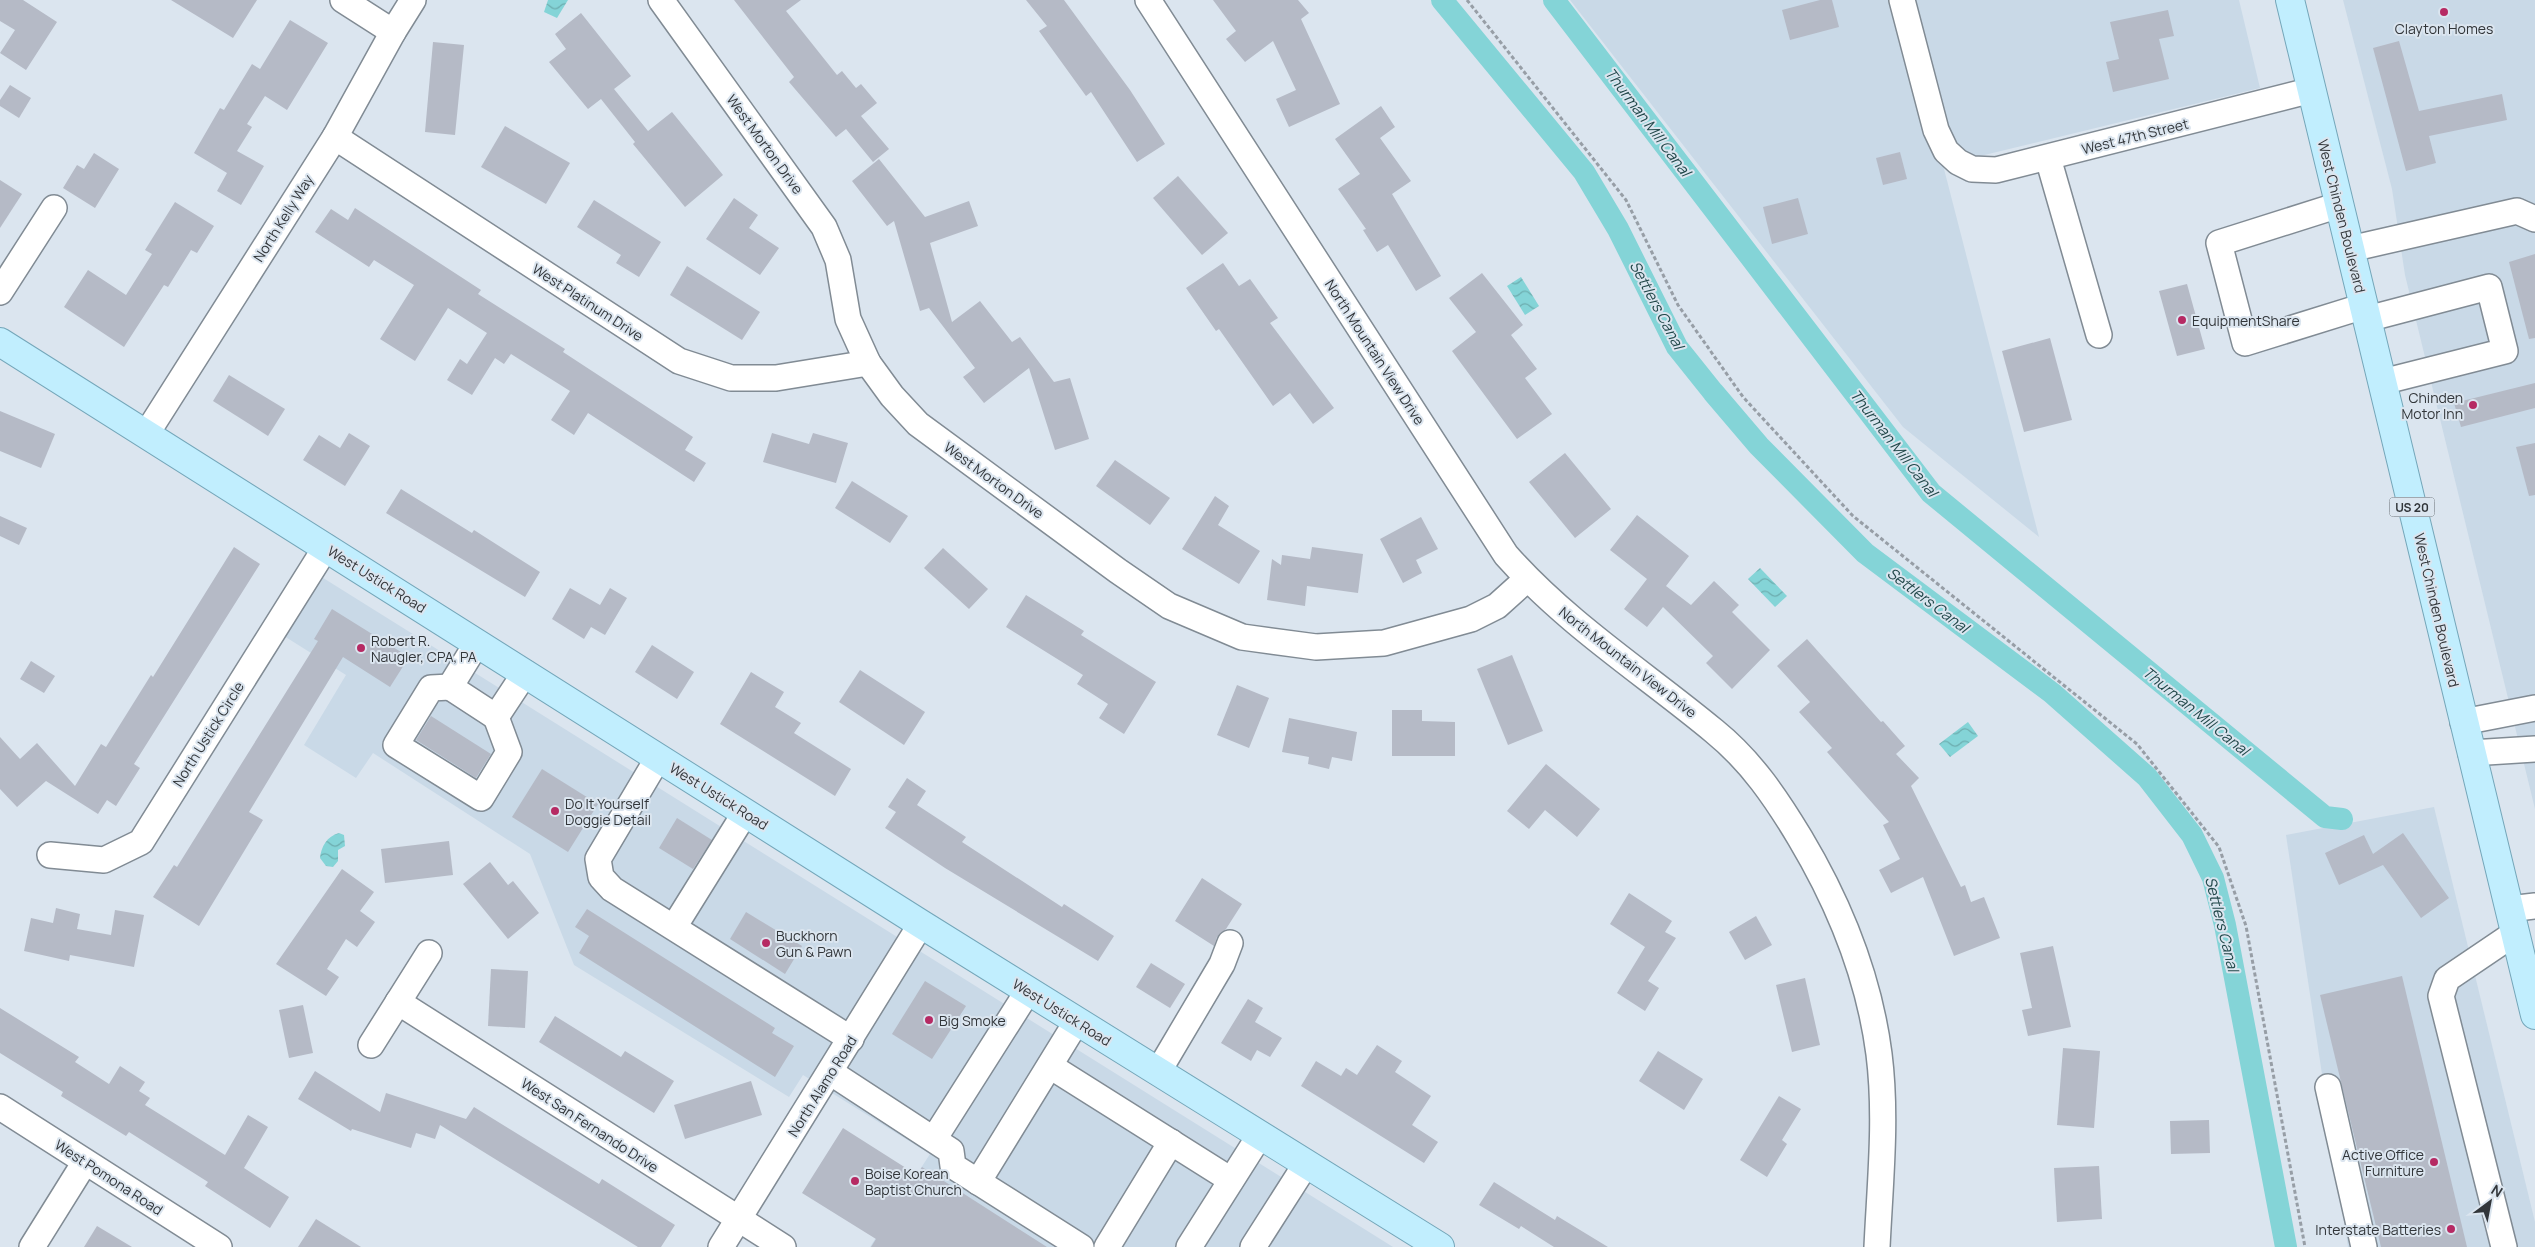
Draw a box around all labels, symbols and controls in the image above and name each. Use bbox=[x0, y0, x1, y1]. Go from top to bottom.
marker: Clayton Homes bbox=[2438, 6, 2450, 18]
place label: Clayton Homes bbox=[2395, 19, 2493, 38]
water label: Thurman Mill Canal bbox=[1600, 63, 1697, 183]
street label: West Morton Drive bbox=[722, 90, 808, 198]
street label: West 47th Street bbox=[2080, 113, 2191, 158]
street label: West Chinden Boulevard bbox=[2314, 137, 2370, 295]
street label: North Kelly Way bbox=[249, 170, 318, 265]
water label: Settlers Canal bbox=[1625, 257, 1690, 355]
street label: West Platinum Drive bbox=[529, 259, 647, 345]
street label: North Mountain View Drive bbox=[1321, 276, 1429, 428]
place label: EquipmentShare bbox=[2192, 311, 2300, 330]
marker: EquipmentShare bbox=[2176, 314, 2188, 326]
water label: Thurman Mill Canal bbox=[1845, 385, 1944, 503]
place label: Chinden Motor Inn bbox=[2402, 388, 2463, 423]
marker: Chinden Motor Inn bbox=[2467, 399, 2479, 411]
street label: West Morton Drive bbox=[940, 437, 1048, 523]
road number: US 20 bbox=[2390, 498, 2434, 516]
street label: West Chinden Boulevard bbox=[2410, 531, 2464, 689]
street label: West Ustick Road bbox=[324, 541, 430, 617]
water label: Settlers Canal bbox=[1883, 562, 1975, 639]
street label: North Mountain View Drive bbox=[1555, 602, 1701, 722]
place label: Robert R. Naugler, CPA, PA bbox=[371, 631, 477, 666]
marker: Robert R. Naugler, CPA, PA bbox=[355, 642, 367, 654]
water label: Thurman Mill Canal bbox=[2138, 662, 2255, 762]
street label: North Ustick Circle bbox=[168, 678, 248, 790]
street label: West Ustick Road bbox=[666, 758, 772, 834]
place label: Do It Yourself Doggie Detail bbox=[565, 794, 651, 829]
marker: Do It Yourself Doggie Detail bbox=[549, 805, 561, 817]
water label: Settlers Canal bbox=[2200, 874, 2245, 976]
place label: Buckhorn Gun & Pawn bbox=[776, 926, 852, 961]
marker: Buckhorn Gun & Pawn bbox=[760, 937, 772, 949]
street label: West Ustick Road bbox=[1009, 974, 1115, 1050]
place label: Big Smoke bbox=[939, 1011, 1006, 1030]
marker: Big Smoke bbox=[923, 1014, 935, 1026]
street label: North Alamo Road bbox=[783, 1032, 861, 1140]
street label: West San Fernando Drive bbox=[518, 1073, 662, 1177]
street label: West Pomona Road bbox=[51, 1135, 167, 1219]
place label: Active Office Furniture bbox=[2342, 1145, 2424, 1180]
marker: Active Office Furniture bbox=[2428, 1156, 2440, 1168]
place label: Boise Korean Baptist Church bbox=[865, 1164, 962, 1199]
marker: Boise Korean Baptist Church bbox=[849, 1175, 861, 1187]
north arrow bbox=[2465, 1177, 2515, 1227]
text: N bbox=[2488, 1180, 2506, 1201]
place label: Interstate Batteries bbox=[2315, 1220, 2441, 1239]
marker: Interstate Batteries bbox=[2445, 1223, 2457, 1235]

